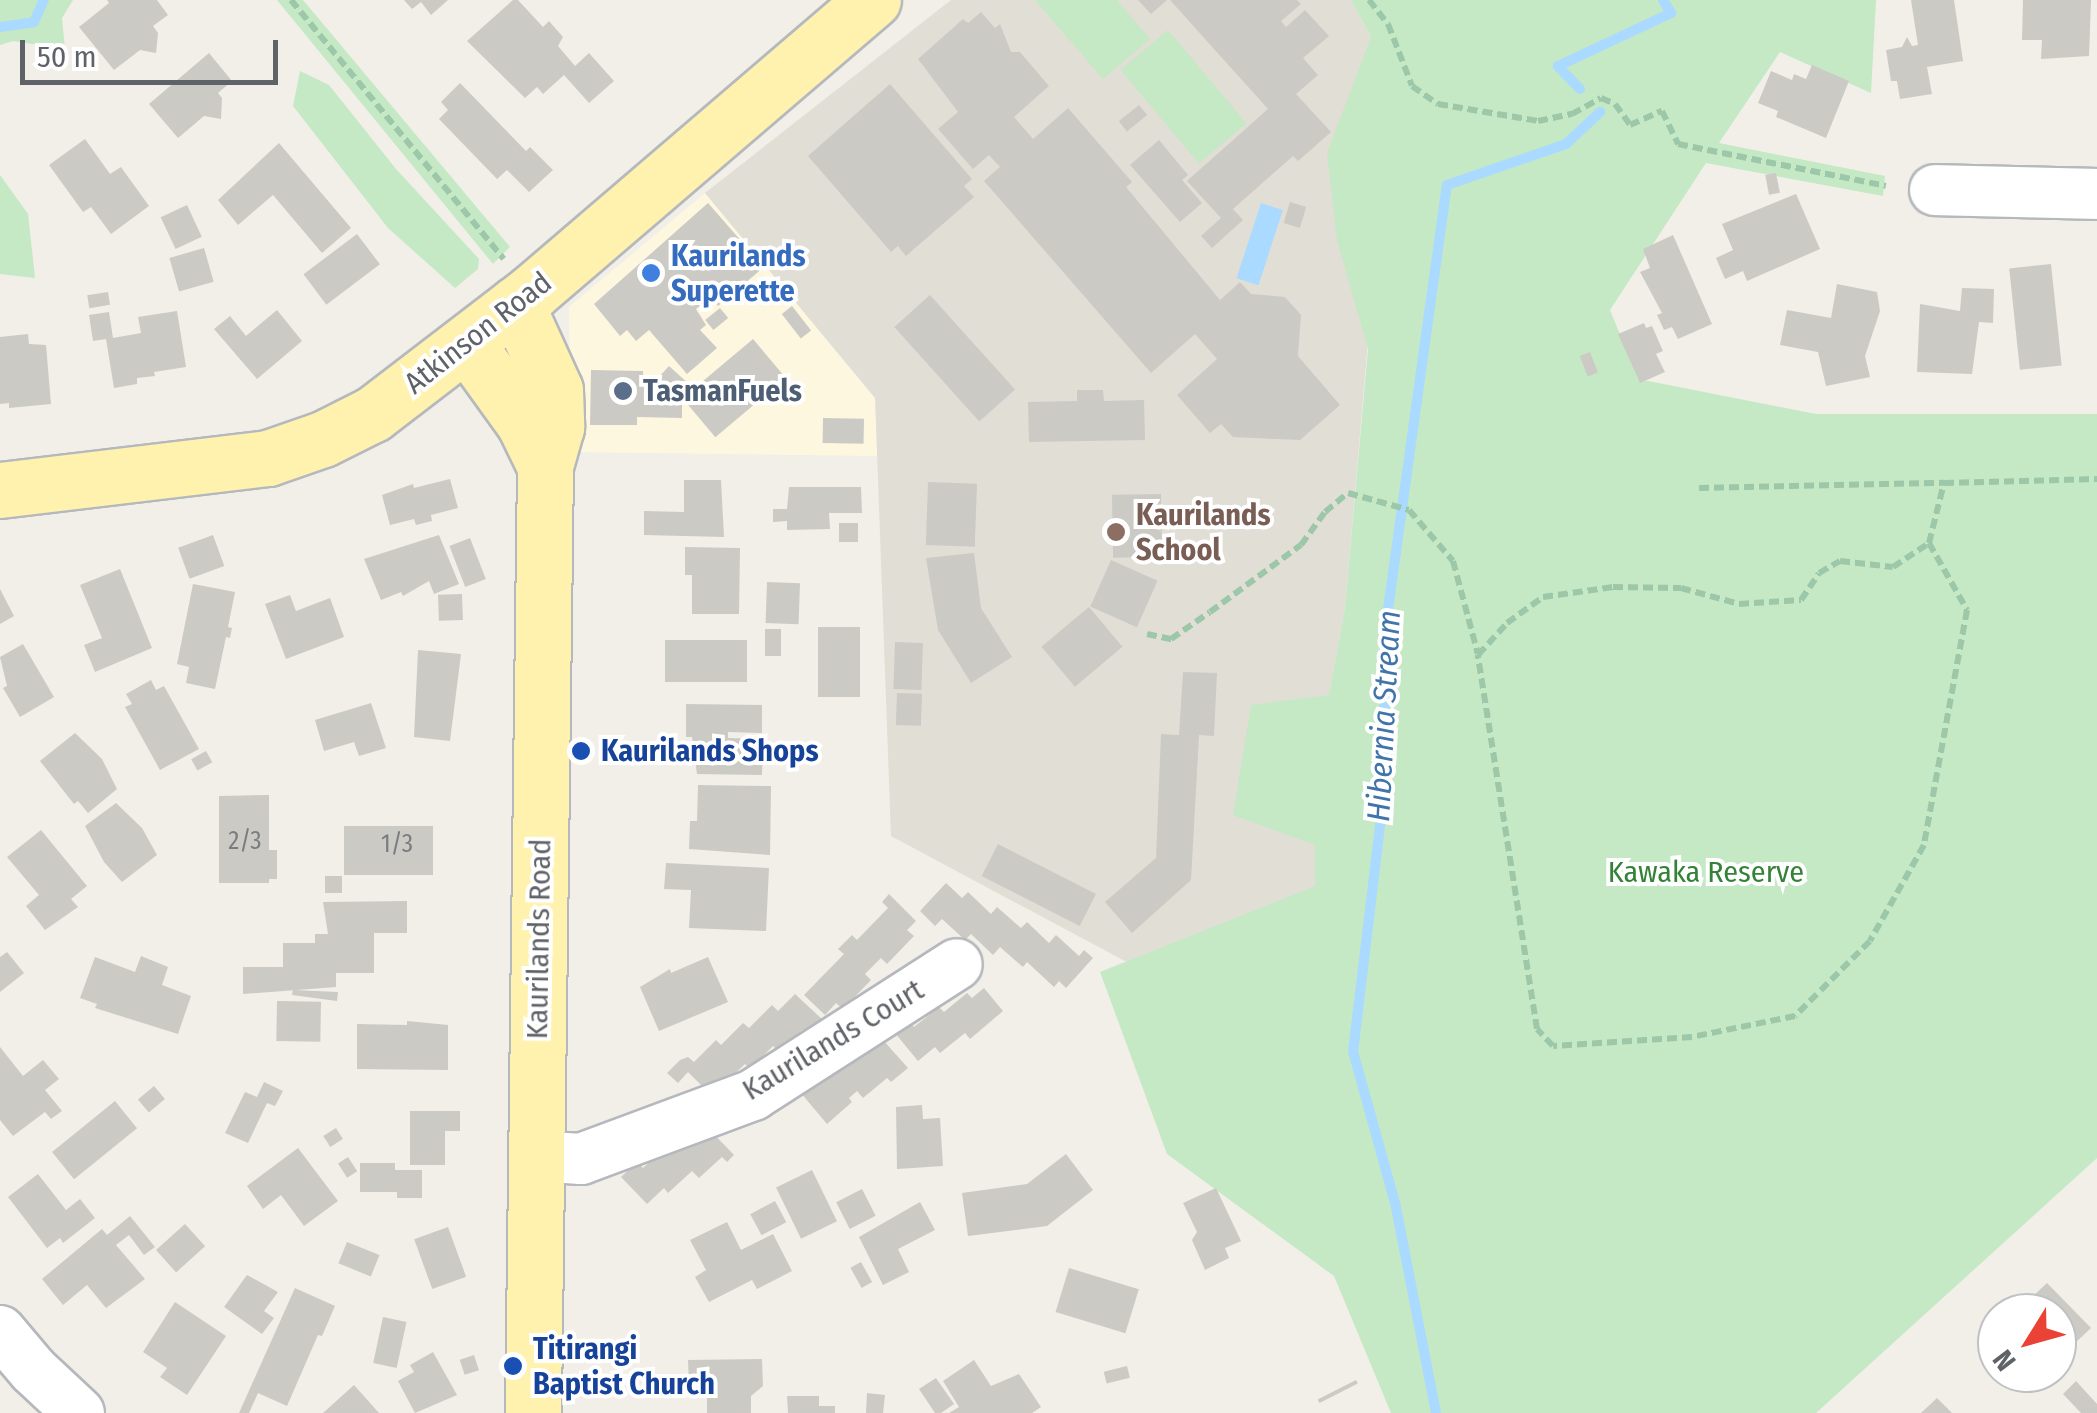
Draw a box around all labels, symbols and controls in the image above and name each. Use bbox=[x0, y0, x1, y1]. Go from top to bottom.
scale bar bbox=[25, 20, 282, 82]
text: 50 m bbox=[37, 39, 97, 75]
place label: Kaurilands Superette bbox=[671, 238, 806, 308]
marker: Kaurilands Superette bbox=[640, 262, 662, 284]
street label: Atkinson Road bbox=[397, 264, 559, 402]
place label: TasmanFuels bbox=[643, 373, 802, 409]
marker: TasmanFuels bbox=[612, 380, 634, 402]
place label: Kaurilands School bbox=[1136, 497, 1271, 568]
marker: Kaurilands School bbox=[1105, 521, 1127, 543]
water label: Hibernia Stream bbox=[1359, 609, 1409, 823]
place label: Kaurilands Shops bbox=[601, 733, 819, 769]
marker: Kaurilands Shops bbox=[570, 740, 592, 762]
house number: 2/3 bbox=[228, 826, 262, 856]
house number: 1/3 bbox=[381, 829, 413, 859]
street label: Kaurilands Road bbox=[519, 838, 559, 1040]
park label: Kawaka Reserve bbox=[1608, 854, 1804, 890]
street label: Kaurilands Court bbox=[736, 972, 930, 1108]
north arrow bbox=[1977, 1293, 2077, 1393]
place label: Titirangi Baptist Church bbox=[533, 1331, 715, 1402]
text: N bbox=[1986, 1344, 2022, 1377]
marker: Titirangi Baptist Church bbox=[502, 1355, 524, 1377]

